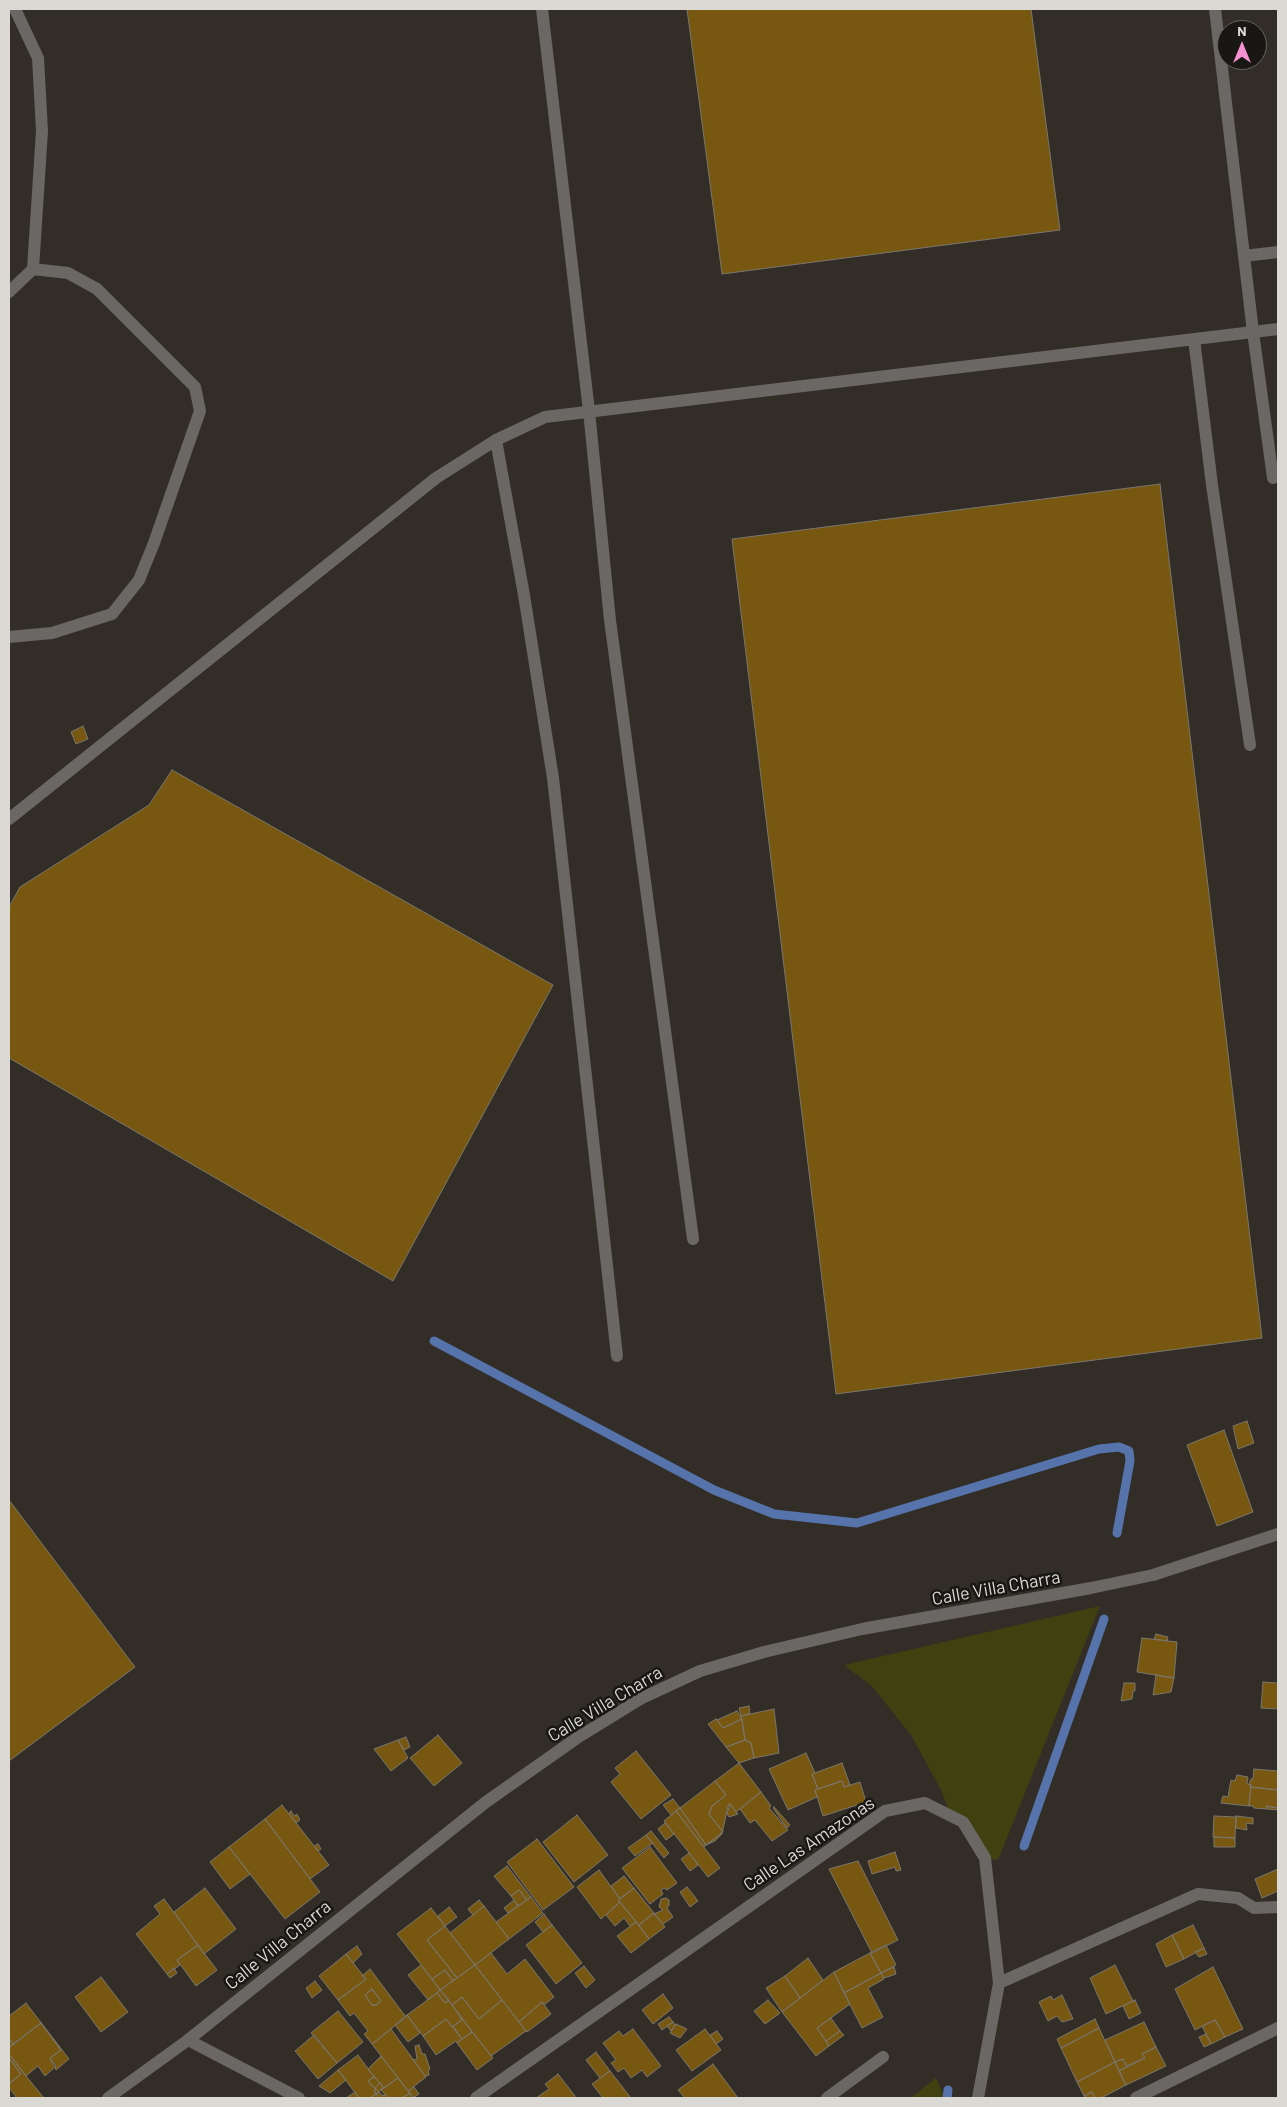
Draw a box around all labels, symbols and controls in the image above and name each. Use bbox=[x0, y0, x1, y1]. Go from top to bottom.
north arrow bbox=[1217, 20, 1267, 70]
text: N bbox=[1237, 22, 1247, 39]
street label: Calle Villa Charra bbox=[930, 1566, 1062, 1610]
street label: Calle Villa Charra bbox=[544, 1661, 666, 1747]
street label: Calle Las Amazonas bbox=[739, 1792, 879, 1896]
street label: Calle Villa Charra bbox=[221, 1896, 335, 1994]

